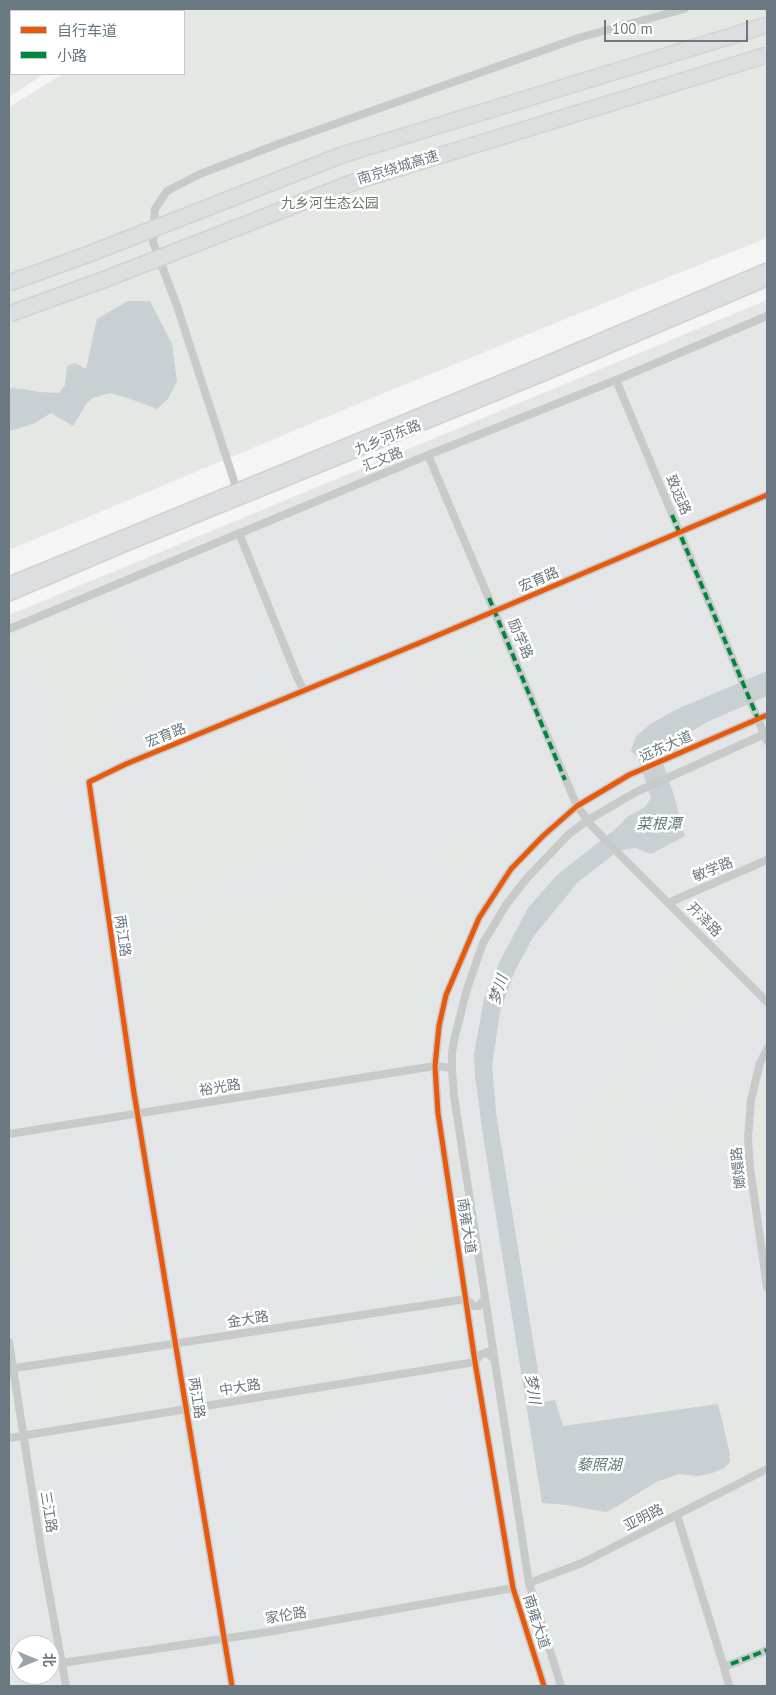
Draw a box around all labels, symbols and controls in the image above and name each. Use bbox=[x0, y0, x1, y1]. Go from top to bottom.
legend bbox=[10, 10, 185, 75]
scale bar bbox=[606, 10, 750, 42]
text: 100 m bbox=[612, 19, 653, 38]
text: 自行车道 bbox=[57, 21, 117, 40]
text: 小路 bbox=[57, 46, 87, 65]
street label: 南京绕城高速 bbox=[355, 148, 441, 188]
park label: 九乡河生态公园 bbox=[281, 196, 379, 212]
street label: 九乡河东路 bbox=[352, 417, 424, 459]
street label: 汇文路 bbox=[360, 444, 406, 476]
street label: 致远路 bbox=[662, 472, 694, 518]
street label: 宏育路 bbox=[516, 564, 562, 596]
street label: 励学路 bbox=[504, 616, 536, 662]
street label: 宏育路 bbox=[143, 720, 189, 752]
street label: 远东大道 bbox=[637, 728, 695, 766]
water label: 菜根潭 bbox=[637, 816, 681, 834]
street label: 敏学路 bbox=[690, 854, 736, 886]
street label: 开泽路 bbox=[683, 899, 725, 941]
street label: 两江路 bbox=[111, 914, 133, 958]
water label: 梦川 bbox=[486, 973, 512, 1007]
street label: 裕光路 bbox=[198, 1076, 242, 1100]
street label: 嫏嬛路 bbox=[728, 1146, 750, 1190]
street label: 南雍大道 bbox=[453, 1197, 479, 1255]
street label: 金大路 bbox=[226, 1308, 270, 1332]
water label: 梦川 bbox=[521, 1373, 543, 1405]
street label: 两江路 bbox=[184, 1376, 208, 1420]
street label: 中大路 bbox=[218, 1376, 262, 1400]
water label: 藜照湖 bbox=[577, 1457, 621, 1475]
street label: 三江路 bbox=[36, 1490, 60, 1534]
street label: 亚明路 bbox=[621, 1501, 667, 1535]
street label: 南雍大道 bbox=[519, 1593, 553, 1651]
street label: 家伦路 bbox=[264, 1604, 308, 1628]
north arrow bbox=[10, 1635, 60, 1685]
text: 北 bbox=[40, 1653, 58, 1667]

